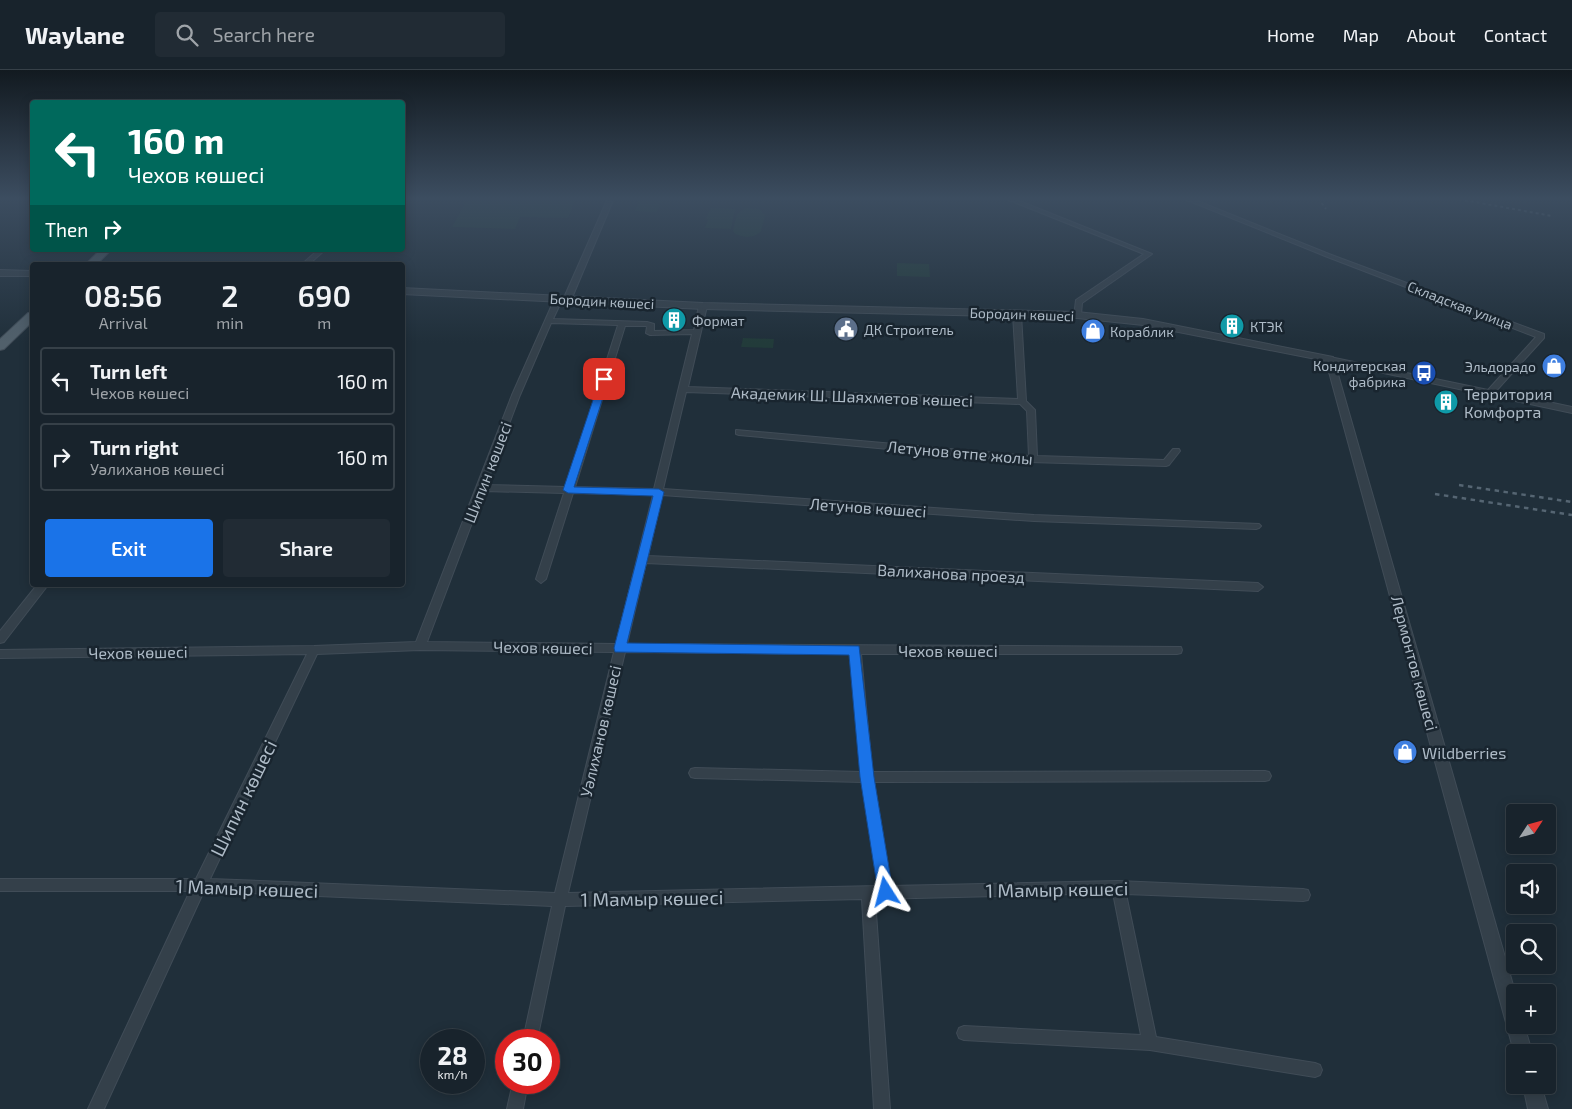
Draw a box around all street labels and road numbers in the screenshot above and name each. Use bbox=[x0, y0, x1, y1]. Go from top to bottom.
street label: Складская улица bbox=[1405, 277, 1515, 333]
street label: Бородин көшесі bbox=[549, 290, 655, 312]
street label: Бородин көшесі bbox=[969, 304, 1075, 324]
street label: Академик Ш. Шаяхметов көшесі bbox=[731, 382, 973, 410]
street label: Шипин көшесі bbox=[459, 419, 515, 525]
street label: Летунов өтпе жолы bbox=[886, 436, 1034, 469]
street label: Летунов көшесі bbox=[809, 493, 927, 522]
street label: Валиханова проезд bbox=[877, 560, 1025, 586]
street label: Лермонтов көшесі bbox=[1388, 593, 1442, 733]
street label: Чехов көшесі bbox=[493, 637, 593, 657]
street label: Чехов көшесі bbox=[898, 641, 998, 660]
street label: Чехов көшесі bbox=[88, 642, 188, 662]
street label: Уәлиханов көшесі bbox=[576, 663, 624, 799]
street label: Шипин көшесі bbox=[205, 736, 281, 860]
street label: 1 Мамыр көшесі bbox=[175, 874, 319, 902]
street label: 1 Мамыр көшесі bbox=[985, 876, 1129, 902]
street label: 1 Мамыр көшесі bbox=[580, 885, 724, 911]

